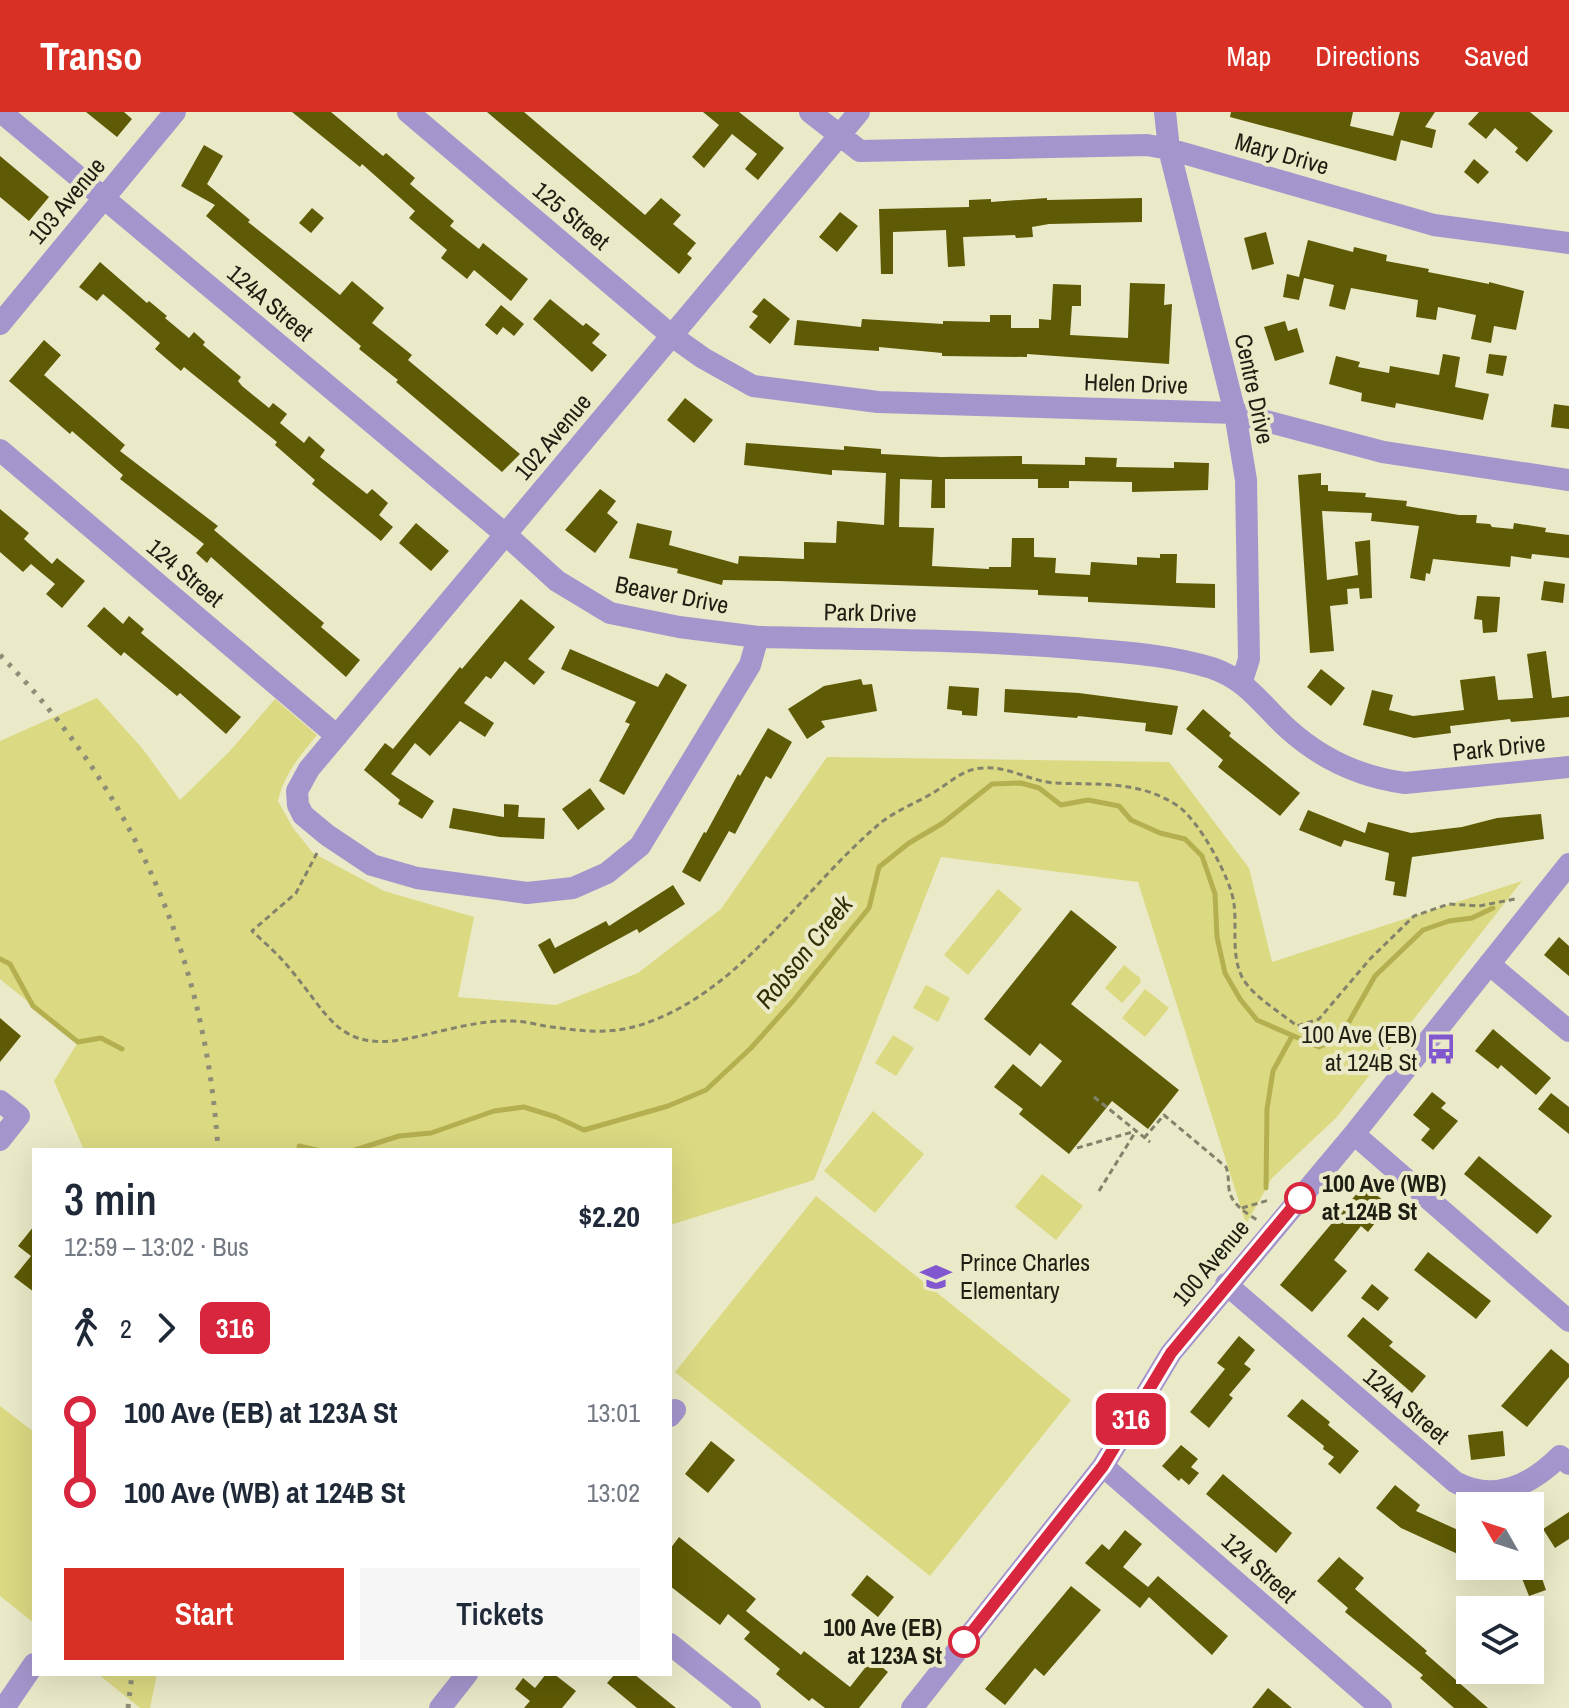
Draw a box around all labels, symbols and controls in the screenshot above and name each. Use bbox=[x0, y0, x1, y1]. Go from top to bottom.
text: Transo bbox=[40, 31, 142, 82]
text: Map bbox=[1227, 37, 1271, 75]
text: Directions bbox=[1315, 37, 1420, 75]
text: Saved bbox=[1464, 37, 1529, 75]
street label: Mary Drive bbox=[1232, 124, 1333, 182]
street label: 103 Avenue bbox=[21, 150, 112, 250]
street label: 125 Street bbox=[527, 174, 617, 257]
street label: 124A Street bbox=[221, 257, 321, 348]
street label: Centre Drive bbox=[1228, 331, 1282, 447]
street label: Helen Drive bbox=[1084, 365, 1189, 401]
street label: 102 Avenue bbox=[507, 386, 598, 486]
street label: 124 Street bbox=[141, 531, 231, 614]
street label: Beaver Drive bbox=[613, 567, 732, 621]
street label: Park Drive bbox=[823, 595, 917, 629]
street label: Park Drive bbox=[1451, 726, 1547, 768]
water label: Robson Creek bbox=[747, 887, 861, 1016]
place label: 100 Ave (EB) at 124B St bbox=[1301, 1018, 1418, 1078]
bus stop icon: 100 Ave (EB) at 124B St bbox=[1424, 1032, 1458, 1066]
place label: 100 Ave (WB) at 124B St bbox=[1322, 1167, 1446, 1227]
text: 3 min bbox=[64, 1169, 157, 1229]
marker: 100 Ave (WB) at 124B St bbox=[1285, 1183, 1315, 1213]
text: $2.20 bbox=[578, 1196, 640, 1236]
street label: 100 Avenue bbox=[1165, 1212, 1256, 1312]
text: 12:59 – 13:02 · Bus bbox=[64, 1229, 249, 1264]
place label: Prince Charles Elementary bbox=[960, 1246, 1090, 1306]
school or university icon: Prince Charles Elementary bbox=[919, 1260, 953, 1294]
icon: walk bbox=[64, 1306, 108, 1350]
icon: forward bbox=[144, 1306, 188, 1350]
text: 316 bbox=[216, 1309, 254, 1347]
text: 2 bbox=[120, 1311, 132, 1346]
street label: 124A Street bbox=[1357, 1360, 1457, 1451]
text: 100 Ave (EB) at 123A St bbox=[124, 1392, 397, 1432]
line badge: 316 bbox=[1085, 1393, 1177, 1445]
text: 13:01 bbox=[587, 1395, 640, 1430]
text: 316 bbox=[1112, 1400, 1150, 1438]
text: 100 Ave (WB) at 124B St bbox=[124, 1472, 405, 1512]
text: 13:02 bbox=[587, 1475, 640, 1510]
north arrow bbox=[1456, 1492, 1544, 1580]
map controls bbox=[1456, 1492, 1544, 1684]
street label: 124 Street bbox=[1215, 1525, 1305, 1610]
button: Start bbox=[64, 1568, 344, 1660]
button: Tickets bbox=[360, 1568, 640, 1660]
button: layers bbox=[1456, 1596, 1544, 1684]
place label: 100 Ave (EB) at 123A St bbox=[823, 1611, 942, 1671]
marker: 100 Ave (EB) at 123A St bbox=[949, 1627, 979, 1657]

